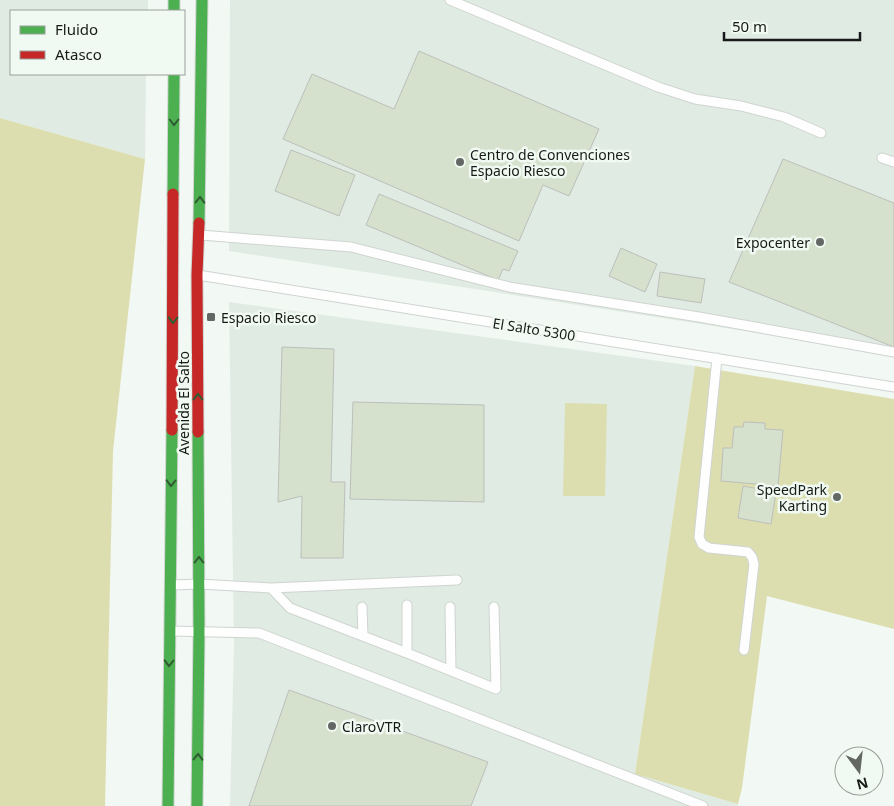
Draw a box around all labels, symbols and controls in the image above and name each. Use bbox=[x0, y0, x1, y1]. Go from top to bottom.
legend bbox=[10, 10, 185, 75]
scale bar bbox=[724, 10, 860, 42]
text: 50 m bbox=[732, 16, 767, 36]
text: Fluido bbox=[55, 19, 98, 39]
text: Atasco bbox=[55, 44, 102, 64]
one-way arrow bbox=[169, 119, 179, 127]
place label: Centro de Convenciones Espacio Riesco bbox=[470, 145, 630, 180]
marker: Centro de Convenciones Espacio Riesco bbox=[454, 156, 466, 168]
one-way arrow bbox=[194, 196, 205, 204]
place label: Expocenter bbox=[736, 233, 810, 252]
marker: Expocenter bbox=[814, 236, 826, 248]
place label: Espacio Riesco bbox=[221, 308, 317, 327]
marker: Espacio Riesco bbox=[205, 311, 217, 323]
street label: El Salto 5300 bbox=[491, 313, 577, 345]
one-way arrow bbox=[168, 316, 178, 324]
street label: Avenida El Salto bbox=[174, 351, 193, 455]
one-way arrow bbox=[193, 393, 203, 401]
one-way arrow bbox=[166, 479, 176, 487]
place label: SpeedPark Karting bbox=[757, 480, 828, 515]
marker: SpeedPark Karting bbox=[831, 491, 843, 503]
one-way arrow bbox=[194, 556, 204, 564]
one-way arrow bbox=[164, 659, 174, 667]
place label: ClaroVTR bbox=[342, 717, 401, 736]
marker: ClaroVTR bbox=[326, 720, 338, 732]
north arrow bbox=[834, 746, 884, 796]
one-way arrow bbox=[192, 753, 203, 761]
text: N bbox=[855, 773, 870, 795]

